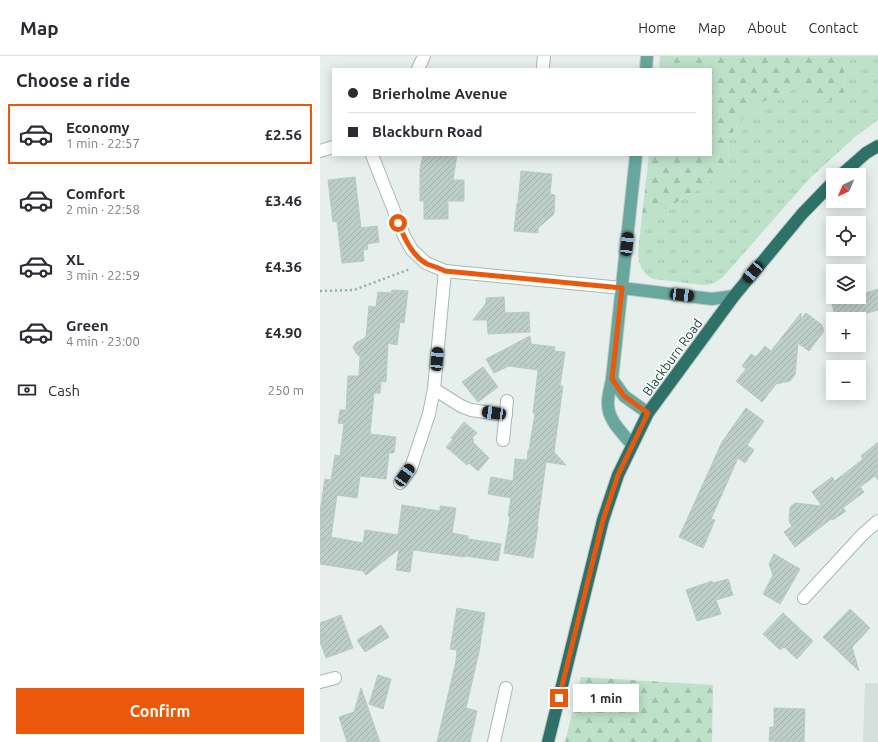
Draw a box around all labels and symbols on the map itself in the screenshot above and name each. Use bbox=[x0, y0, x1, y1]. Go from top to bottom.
north arrow bbox=[826, 168, 866, 208]
route start bbox=[389, 214, 407, 232]
car bbox=[620, 231, 634, 257]
car bbox=[741, 259, 765, 285]
car bbox=[669, 288, 695, 302]
street label: Blackburn Road bbox=[640, 316, 704, 398]
car bbox=[430, 347, 444, 371]
car bbox=[481, 405, 507, 421]
car bbox=[393, 462, 417, 488]
callout: 1 min bbox=[573, 684, 639, 712]
route end bbox=[550, 689, 568, 707]

